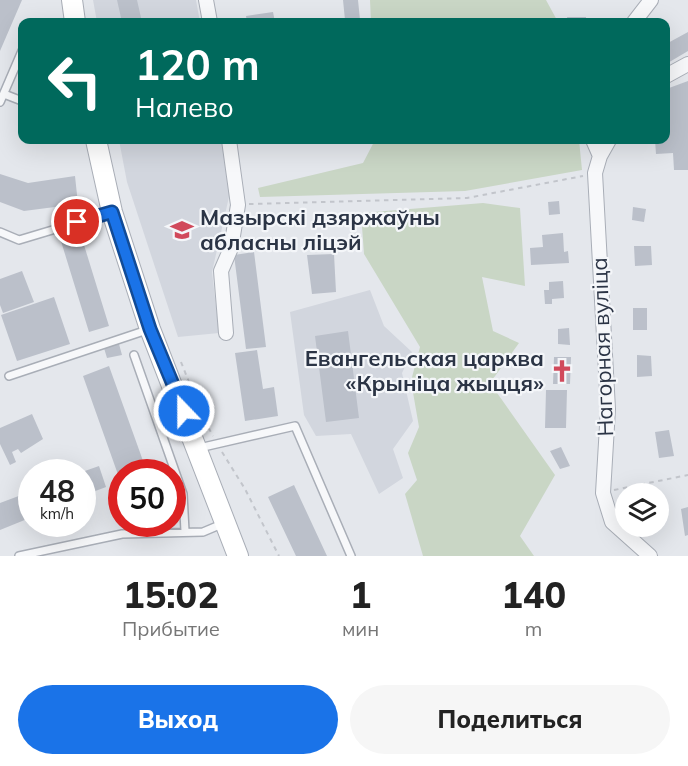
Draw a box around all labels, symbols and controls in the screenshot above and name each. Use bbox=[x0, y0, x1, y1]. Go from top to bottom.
text: 120 m bbox=[135, 38, 260, 91]
icon: left bbox=[36, 42, 114, 120]
text: Налево bbox=[135, 90, 234, 124]
pin bbox=[51, 196, 102, 247]
place label: Мазырскі дзяржаўны абласны ліцэй bbox=[200, 203, 440, 256]
icon: arrive bbox=[60, 205, 93, 238]
school or university icon: Мазырскі дзяржаўны абласны ліцэй bbox=[169, 217, 195, 243]
street label: Нагорная вуліца bbox=[585, 257, 619, 437]
place label: Евангельская царква «Крыніца жыцця» bbox=[305, 344, 544, 397]
church icon: Евангельская царква «Крыніца жыцця» bbox=[549, 358, 575, 384]
position arrow bbox=[152, 379, 216, 443]
speed limit sign: 50 bbox=[108, 459, 186, 537]
text: 48 bbox=[39, 472, 75, 510]
map controls bbox=[615, 483, 669, 537]
button: layers bbox=[615, 483, 669, 537]
text: km/h bbox=[40, 504, 74, 523]
text: 15:02 bbox=[123, 572, 219, 617]
text: 1 bbox=[350, 572, 371, 617]
text: 140 bbox=[501, 572, 566, 617]
text: Прибытие bbox=[122, 616, 220, 641]
text: мин bbox=[342, 616, 379, 641]
text: m bbox=[525, 616, 542, 641]
button: Выход bbox=[18, 685, 338, 754]
button: Поделиться bbox=[350, 685, 670, 754]

